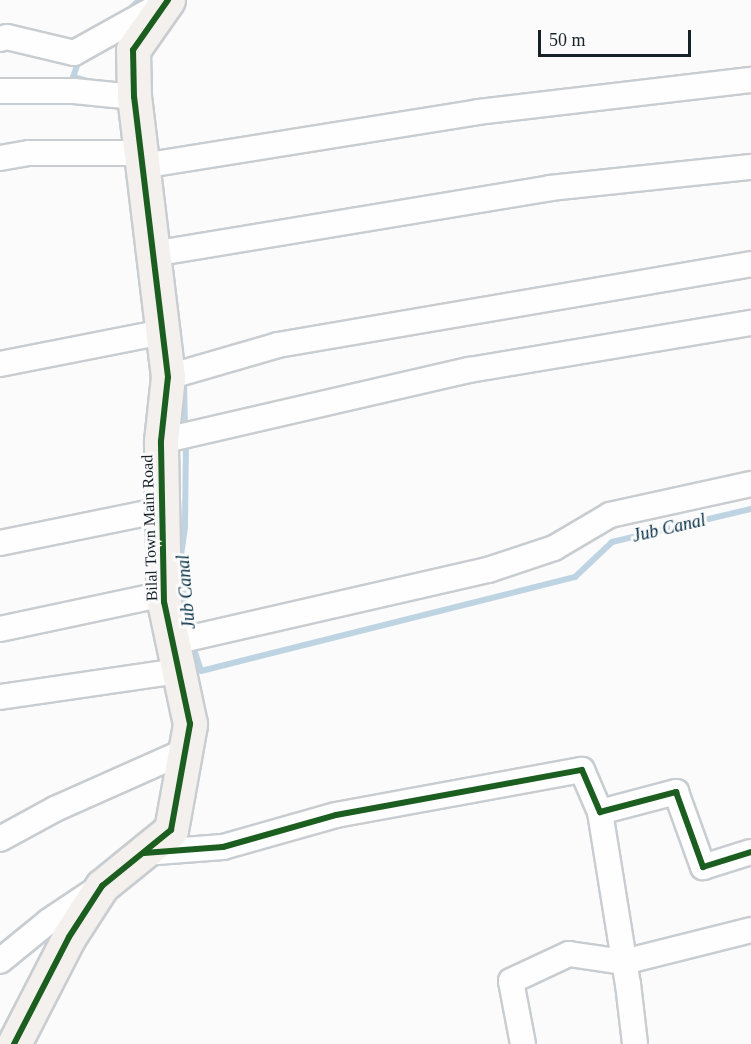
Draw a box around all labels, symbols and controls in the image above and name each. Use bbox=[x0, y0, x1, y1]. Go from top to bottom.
scale bar bbox=[541, 18, 694, 56]
text: 50 m bbox=[549, 30, 586, 50]
street label: Bilal Town Main Road bbox=[138, 454, 162, 602]
water label: Jub Canal bbox=[630, 509, 708, 547]
water label: Jub Canal bbox=[172, 554, 200, 630]

